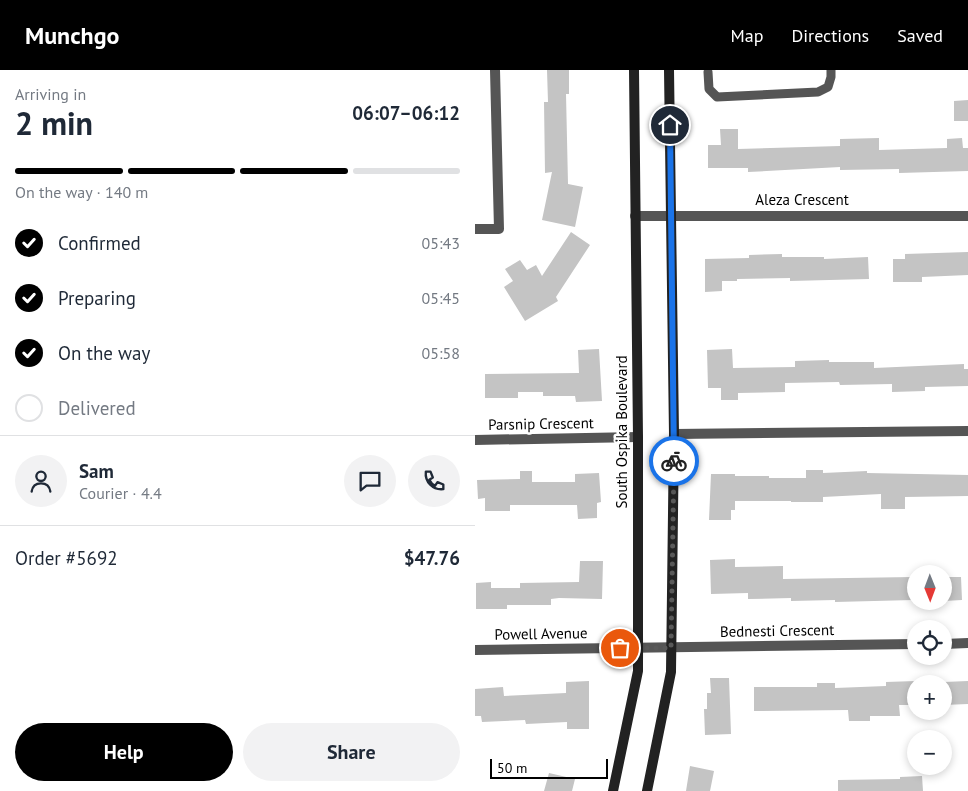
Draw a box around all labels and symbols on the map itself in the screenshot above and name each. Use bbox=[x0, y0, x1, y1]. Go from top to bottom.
pin bbox=[649, 104, 691, 146]
street label: Aleza Crescent bbox=[755, 190, 849, 209]
street label: South Ospika Boulevard bbox=[612, 355, 631, 509]
street label: Parsnip Crescent bbox=[488, 413, 594, 434]
courier bbox=[649, 436, 699, 486]
north arrow bbox=[907, 565, 953, 610]
street label: Bednesti Crescent bbox=[720, 620, 834, 641]
street label: Powell Avenue bbox=[494, 623, 588, 644]
pin bbox=[599, 627, 641, 669]
scale bar bbox=[490, 756, 607, 779]

